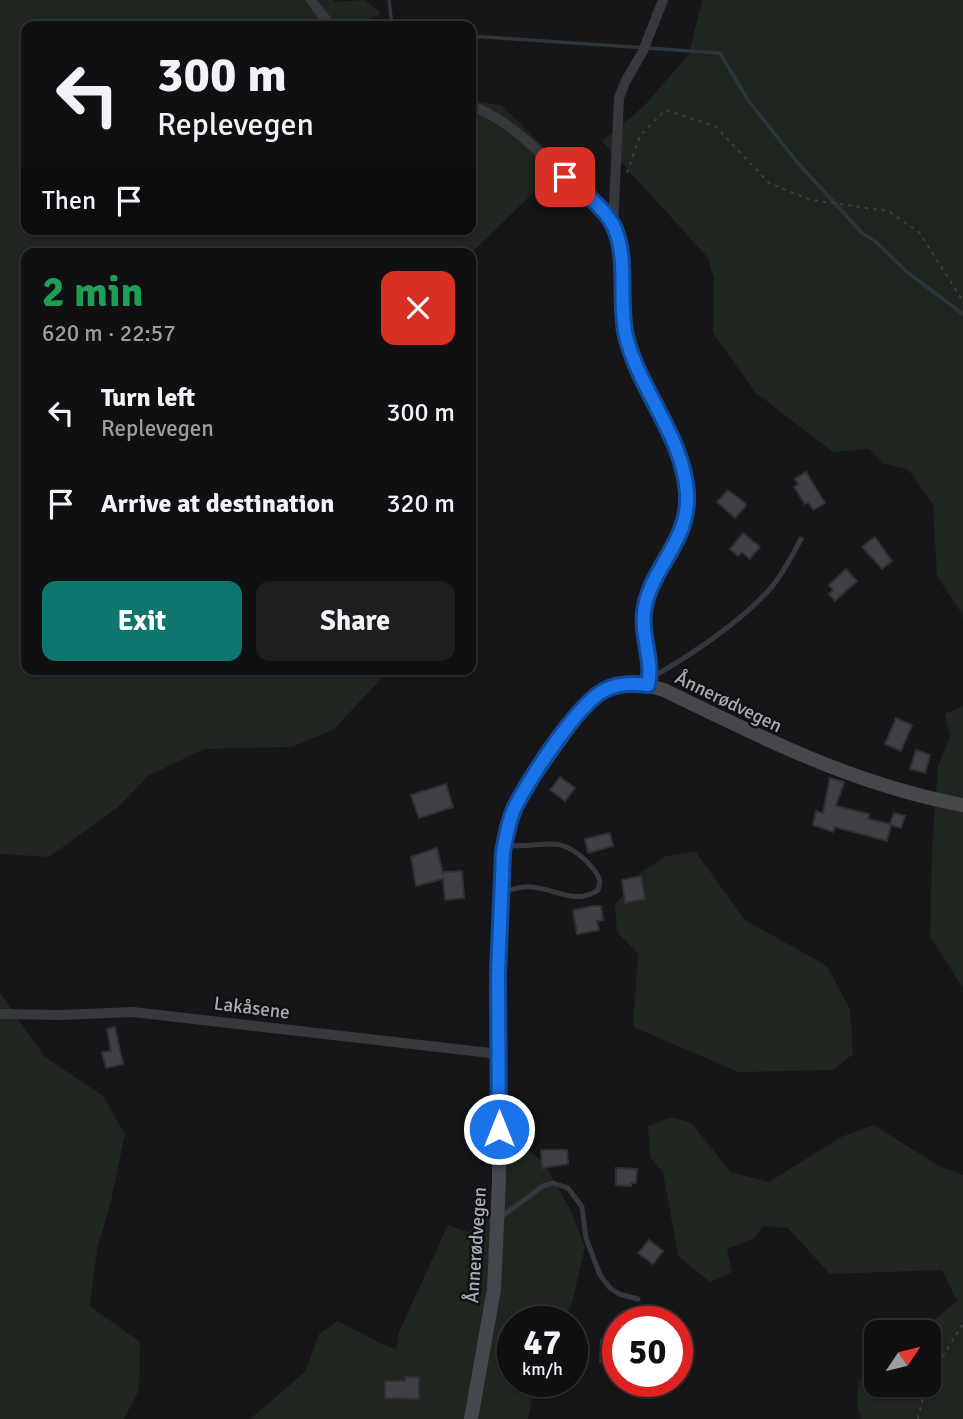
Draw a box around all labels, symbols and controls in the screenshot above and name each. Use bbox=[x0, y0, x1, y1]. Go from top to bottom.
text: 300 m bbox=[157, 45, 287, 105]
icon: left bbox=[42, 49, 133, 140]
text: Replevegen bbox=[157, 105, 314, 144]
pin bbox=[535, 147, 595, 207]
icon: arrive bbox=[546, 158, 584, 196]
icon: arrive bbox=[110, 182, 148, 220]
text: Then bbox=[42, 185, 96, 217]
text: 2 min bbox=[42, 267, 143, 318]
button: close bbox=[381, 271, 455, 345]
text: 620 m · 22:57 bbox=[42, 319, 176, 348]
text: Turn left bbox=[101, 382, 195, 414]
icon: left bbox=[42, 394, 80, 432]
text: 300 m bbox=[386, 397, 455, 429]
text: Replevegen bbox=[101, 414, 214, 443]
icon: arrive bbox=[42, 485, 80, 523]
text: Arrive at destination bbox=[101, 488, 334, 520]
text: 320 m bbox=[386, 488, 455, 520]
button: Exit bbox=[42, 581, 242, 661]
button: Share bbox=[256, 581, 455, 661]
street label: Ånnerødvegen bbox=[671, 666, 786, 738]
street label: Lakåsene bbox=[213, 991, 291, 1025]
position arrow bbox=[462, 1092, 536, 1166]
street label: Ånnerødvegen bbox=[460, 1186, 492, 1304]
speed limit sign: 50 bbox=[602, 1306, 693, 1397]
north arrow bbox=[864, 1320, 942, 1396]
map controls bbox=[864, 1320, 941, 1397]
text: 47 bbox=[524, 1321, 561, 1364]
text: km/h bbox=[522, 1358, 563, 1380]

